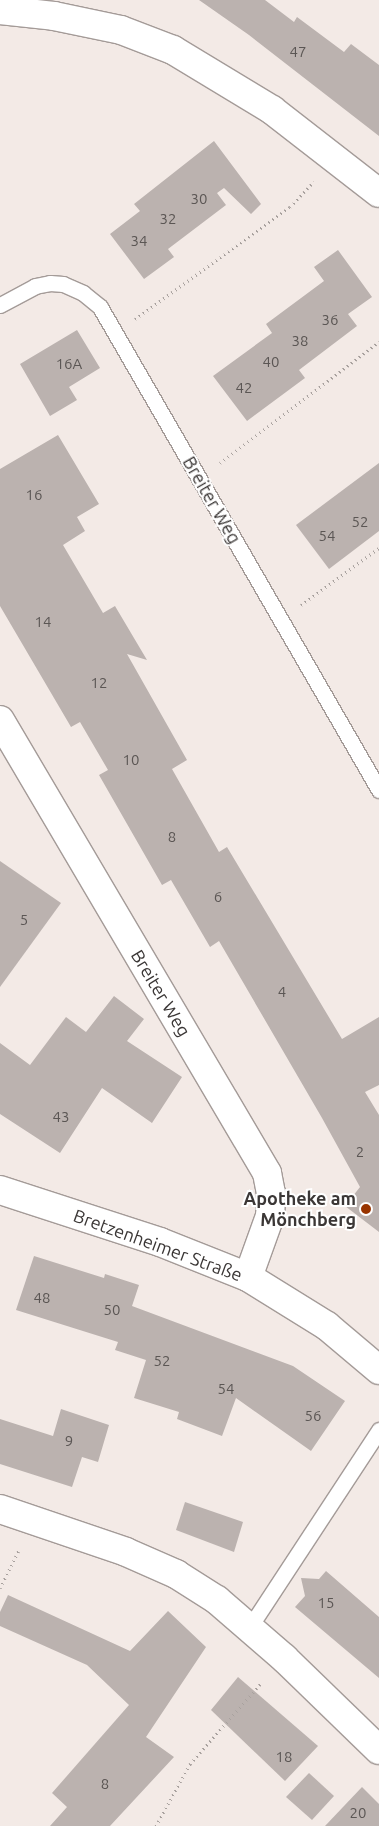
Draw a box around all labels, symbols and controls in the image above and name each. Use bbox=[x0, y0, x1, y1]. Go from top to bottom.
house number: 47 bbox=[290, 43, 306, 61]
house number: 30 bbox=[191, 190, 207, 208]
house number: 32 bbox=[160, 210, 176, 228]
house number: 34 bbox=[131, 232, 147, 250]
house number: 36 bbox=[322, 311, 338, 329]
house number: 38 bbox=[292, 332, 308, 350]
house number: 40 bbox=[263, 353, 279, 371]
house number: 16A bbox=[56, 355, 82, 373]
house number: 42 bbox=[236, 379, 252, 397]
street label: Breiter Weg bbox=[178, 453, 246, 547]
house number: 16 bbox=[26, 486, 42, 504]
house number: 52 bbox=[352, 513, 368, 531]
house number: 54 bbox=[319, 527, 335, 545]
house number: 14 bbox=[35, 613, 51, 631]
house number: 12 bbox=[91, 674, 107, 692]
house number: 10 bbox=[123, 751, 139, 769]
house number: 8 bbox=[168, 828, 176, 846]
house number: 6 bbox=[214, 888, 222, 906]
house number: 5 bbox=[20, 911, 28, 929]
street label: Breiter Weg bbox=[127, 946, 195, 1040]
house number: 4 bbox=[278, 983, 286, 1001]
house number: 43 bbox=[53, 1108, 69, 1126]
house number: 2 bbox=[356, 1143, 364, 1161]
place label: Apotheke am Mönchberg bbox=[244, 1188, 356, 1230]
marker: Apotheke am Mönchberg bbox=[360, 1203, 372, 1215]
street label: Bretzenheimer Straße bbox=[71, 1204, 245, 1286]
house number: 48 bbox=[34, 1289, 50, 1307]
house number: 50 bbox=[104, 1301, 120, 1319]
house number: 52 bbox=[154, 1352, 170, 1370]
house number: 54 bbox=[218, 1380, 234, 1398]
house number: 56 bbox=[305, 1407, 321, 1425]
house number: 9 bbox=[65, 1432, 73, 1450]
house number: 15 bbox=[318, 1594, 334, 1612]
house number: 18 bbox=[276, 1748, 292, 1766]
house number: 8 bbox=[101, 1775, 109, 1793]
house number: 20 bbox=[350, 1804, 366, 1822]

